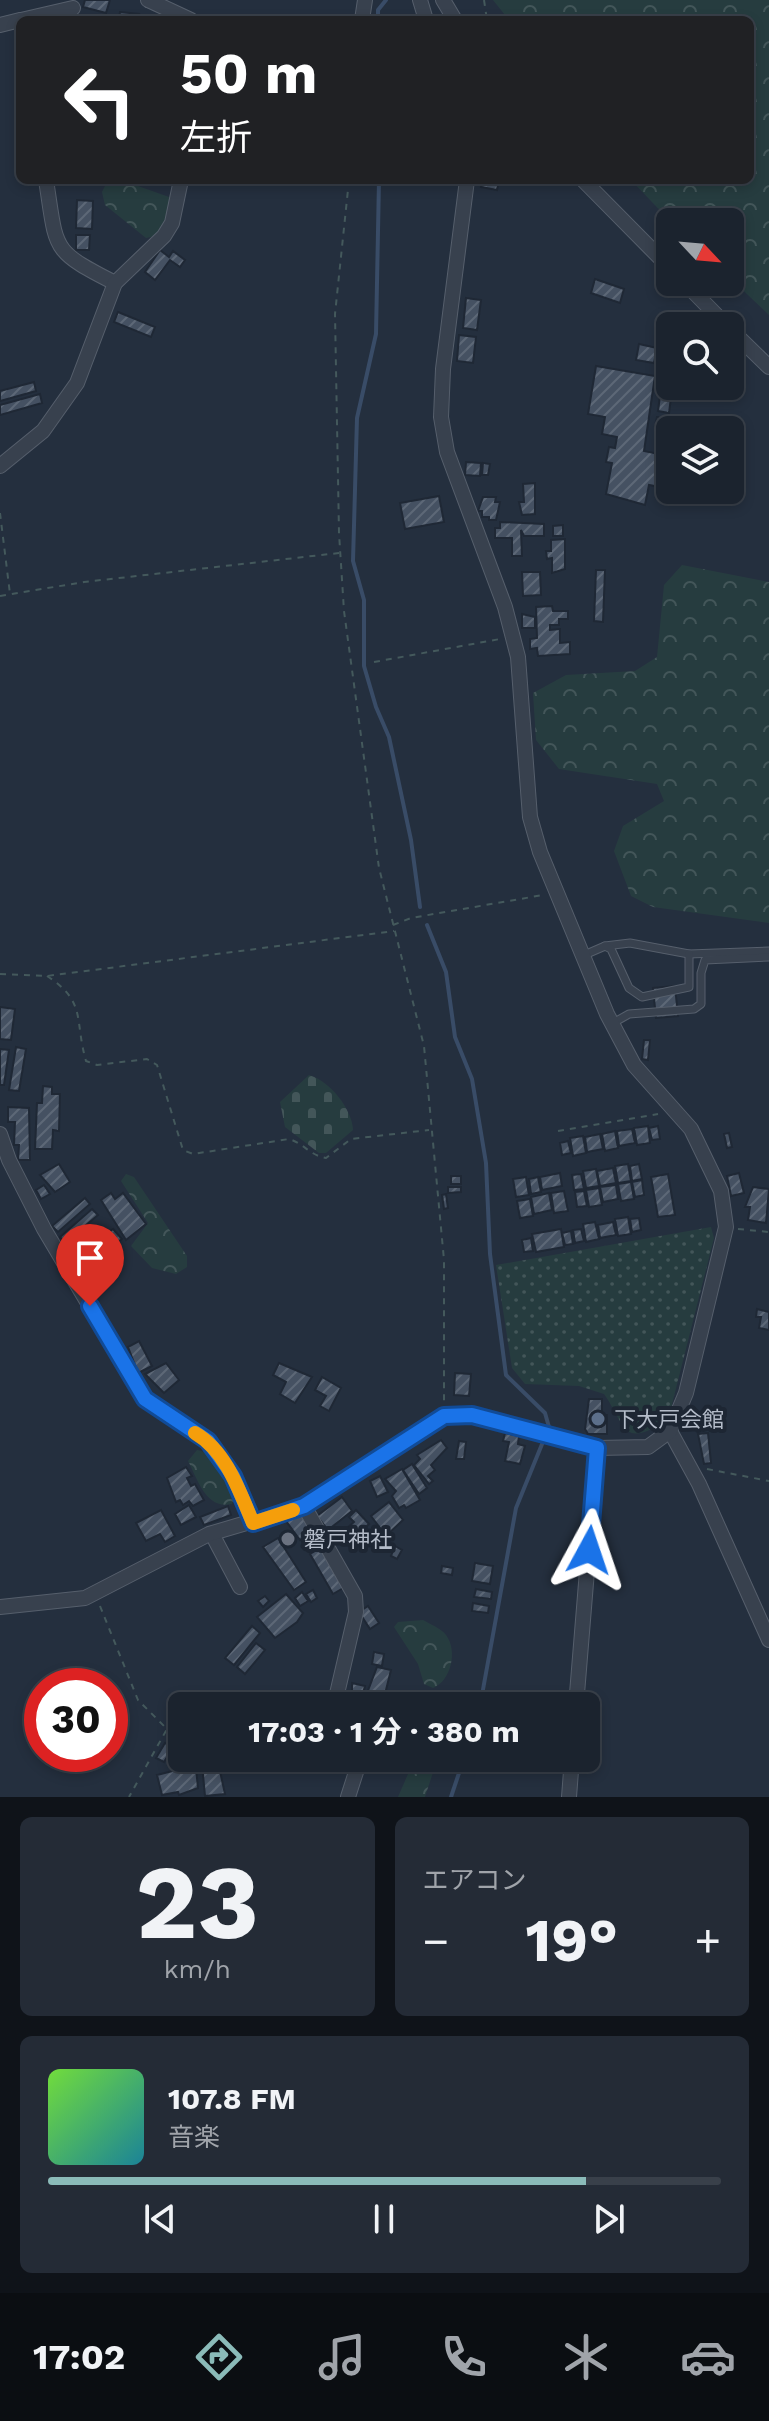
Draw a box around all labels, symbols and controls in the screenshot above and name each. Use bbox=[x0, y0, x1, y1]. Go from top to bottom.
text: 50 m bbox=[180, 41, 317, 107]
icon: left bbox=[48, 48, 152, 152]
text: 左折 bbox=[180, 117, 252, 159]
north arrow bbox=[656, 208, 744, 296]
map controls bbox=[656, 208, 744, 504]
button: search bbox=[656, 312, 744, 400]
button: layers bbox=[656, 416, 744, 504]
pin bbox=[56, 1224, 124, 1306]
icon: arrive bbox=[68, 1236, 112, 1280]
place label: 下大戸会館 bbox=[614, 1407, 724, 1432]
marker: 下大戸会館 bbox=[589, 1410, 607, 1428]
position arrow bbox=[547, 1508, 631, 1592]
place label: 磐戸神社 bbox=[304, 1527, 392, 1552]
marker: 磐戸神社 bbox=[279, 1530, 297, 1548]
speed limit sign: 30 bbox=[24, 1668, 128, 1772]
text: 17:03 · 1 分 · 380 m bbox=[248, 1714, 520, 1749]
text: 23 bbox=[135, 1841, 259, 1963]
text: エアコン bbox=[423, 1865, 527, 1895]
text: 19° bbox=[525, 1905, 618, 1976]
text: − bbox=[423, 1915, 449, 1967]
text: + bbox=[694, 1915, 721, 1967]
text: km/h bbox=[164, 1954, 231, 1984]
text: 107.8 FM bbox=[168, 2081, 296, 2116]
text: 音楽 bbox=[168, 2122, 220, 2152]
icon: previous bbox=[138, 2197, 182, 2241]
icon: pause bbox=[362, 2197, 406, 2241]
icon: next bbox=[587, 2197, 631, 2241]
icon: directions bbox=[191, 2329, 247, 2385]
icon: music bbox=[314, 2329, 370, 2385]
icon: phone bbox=[436, 2329, 492, 2385]
icon: climate bbox=[558, 2329, 614, 2385]
icon: car bbox=[680, 2329, 736, 2385]
text: 17:02 bbox=[33, 2336, 125, 2378]

